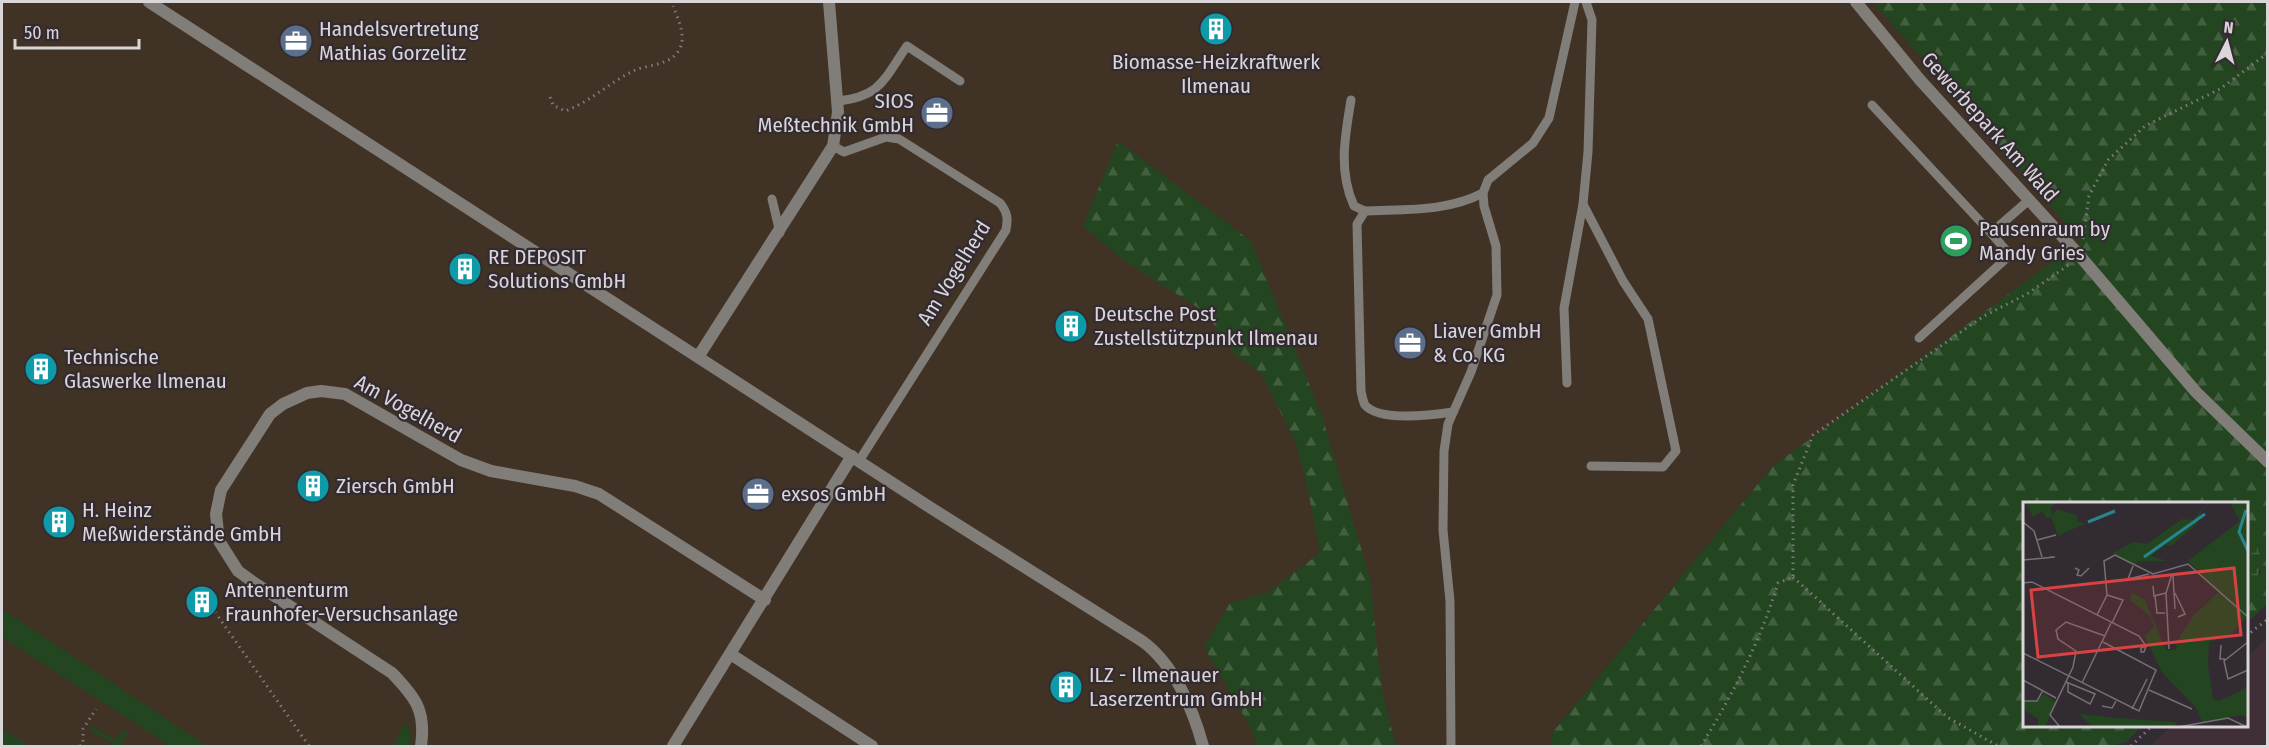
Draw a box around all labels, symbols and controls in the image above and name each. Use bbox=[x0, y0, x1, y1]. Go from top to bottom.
building icon: Biomasse-Heizkraftwerk Ilmenau bbox=[1198, 11, 1234, 47]
scale bar bbox=[15, 12, 140, 50]
north arrow bbox=[2197, 12, 2257, 72]
place label: Handelsvertretung Mathias Gorzelitz bbox=[319, 16, 479, 66]
text: N bbox=[2223, 18, 2234, 38]
text: 50 m bbox=[24, 22, 60, 44]
office icon: Handelsvertretung Mathias Gorzelitz bbox=[278, 23, 314, 59]
street label: Gewerbepark Am Wald bbox=[1916, 47, 2064, 207]
place label: Biomasse-Heizkraftwerk Ilmenau bbox=[1112, 49, 1320, 99]
place label: SIOS Meßtechnik GmbH bbox=[758, 88, 914, 138]
office icon: SIOS Meßtechnik GmbH bbox=[919, 95, 955, 131]
street label: Am Vogelherd bbox=[912, 216, 996, 330]
place label: Pausenraum by Mandy Gries bbox=[1979, 216, 2111, 266]
sports icon: Pausenraum by Mandy Gries bbox=[1938, 223, 1974, 259]
place label: RE DEPOSIT Solutions GmbH bbox=[488, 244, 626, 294]
building icon: RE DEPOSIT Solutions GmbH bbox=[447, 251, 483, 287]
place label: Deutsche Post Zustellstützpunkt Ilmenau bbox=[1094, 301, 1318, 351]
building icon: Deutsche Post Zustellstützpunkt Ilmenau bbox=[1053, 308, 1089, 344]
place label: Liaver GmbH & Co. KG bbox=[1433, 318, 1542, 368]
office icon: Liaver GmbH & Co. KG bbox=[1392, 325, 1428, 361]
place label: Technische Glaswerke Ilmenau bbox=[64, 344, 227, 394]
building icon: Technische Glaswerke Ilmenau bbox=[23, 351, 59, 387]
street label: Am Vogelherd bbox=[350, 369, 466, 449]
building icon: Ziersch GmbH bbox=[295, 468, 331, 504]
place label: Ziersch GmbH bbox=[336, 473, 455, 499]
office icon: exsos GmbH bbox=[740, 476, 776, 512]
place label: exsos GmbH bbox=[781, 481, 886, 507]
place label: H. Heinz Meßwiderstände GmbH bbox=[82, 497, 282, 547]
inset map bbox=[2023, 502, 2248, 727]
building icon: H. Heinz Meßwiderstände GmbH bbox=[41, 504, 77, 540]
place label: Antennenturm Fraunhofer-Versuchsanlage bbox=[225, 577, 458, 627]
building icon: Antennenturm Fraunhofer-Versuchsanlage bbox=[184, 584, 220, 620]
place label: ILZ - Ilmenauer Laserzentrum GmbH bbox=[1089, 662, 1263, 712]
building icon: ILZ - Ilmenauer Laserzentrum GmbH bbox=[1048, 669, 1084, 705]

